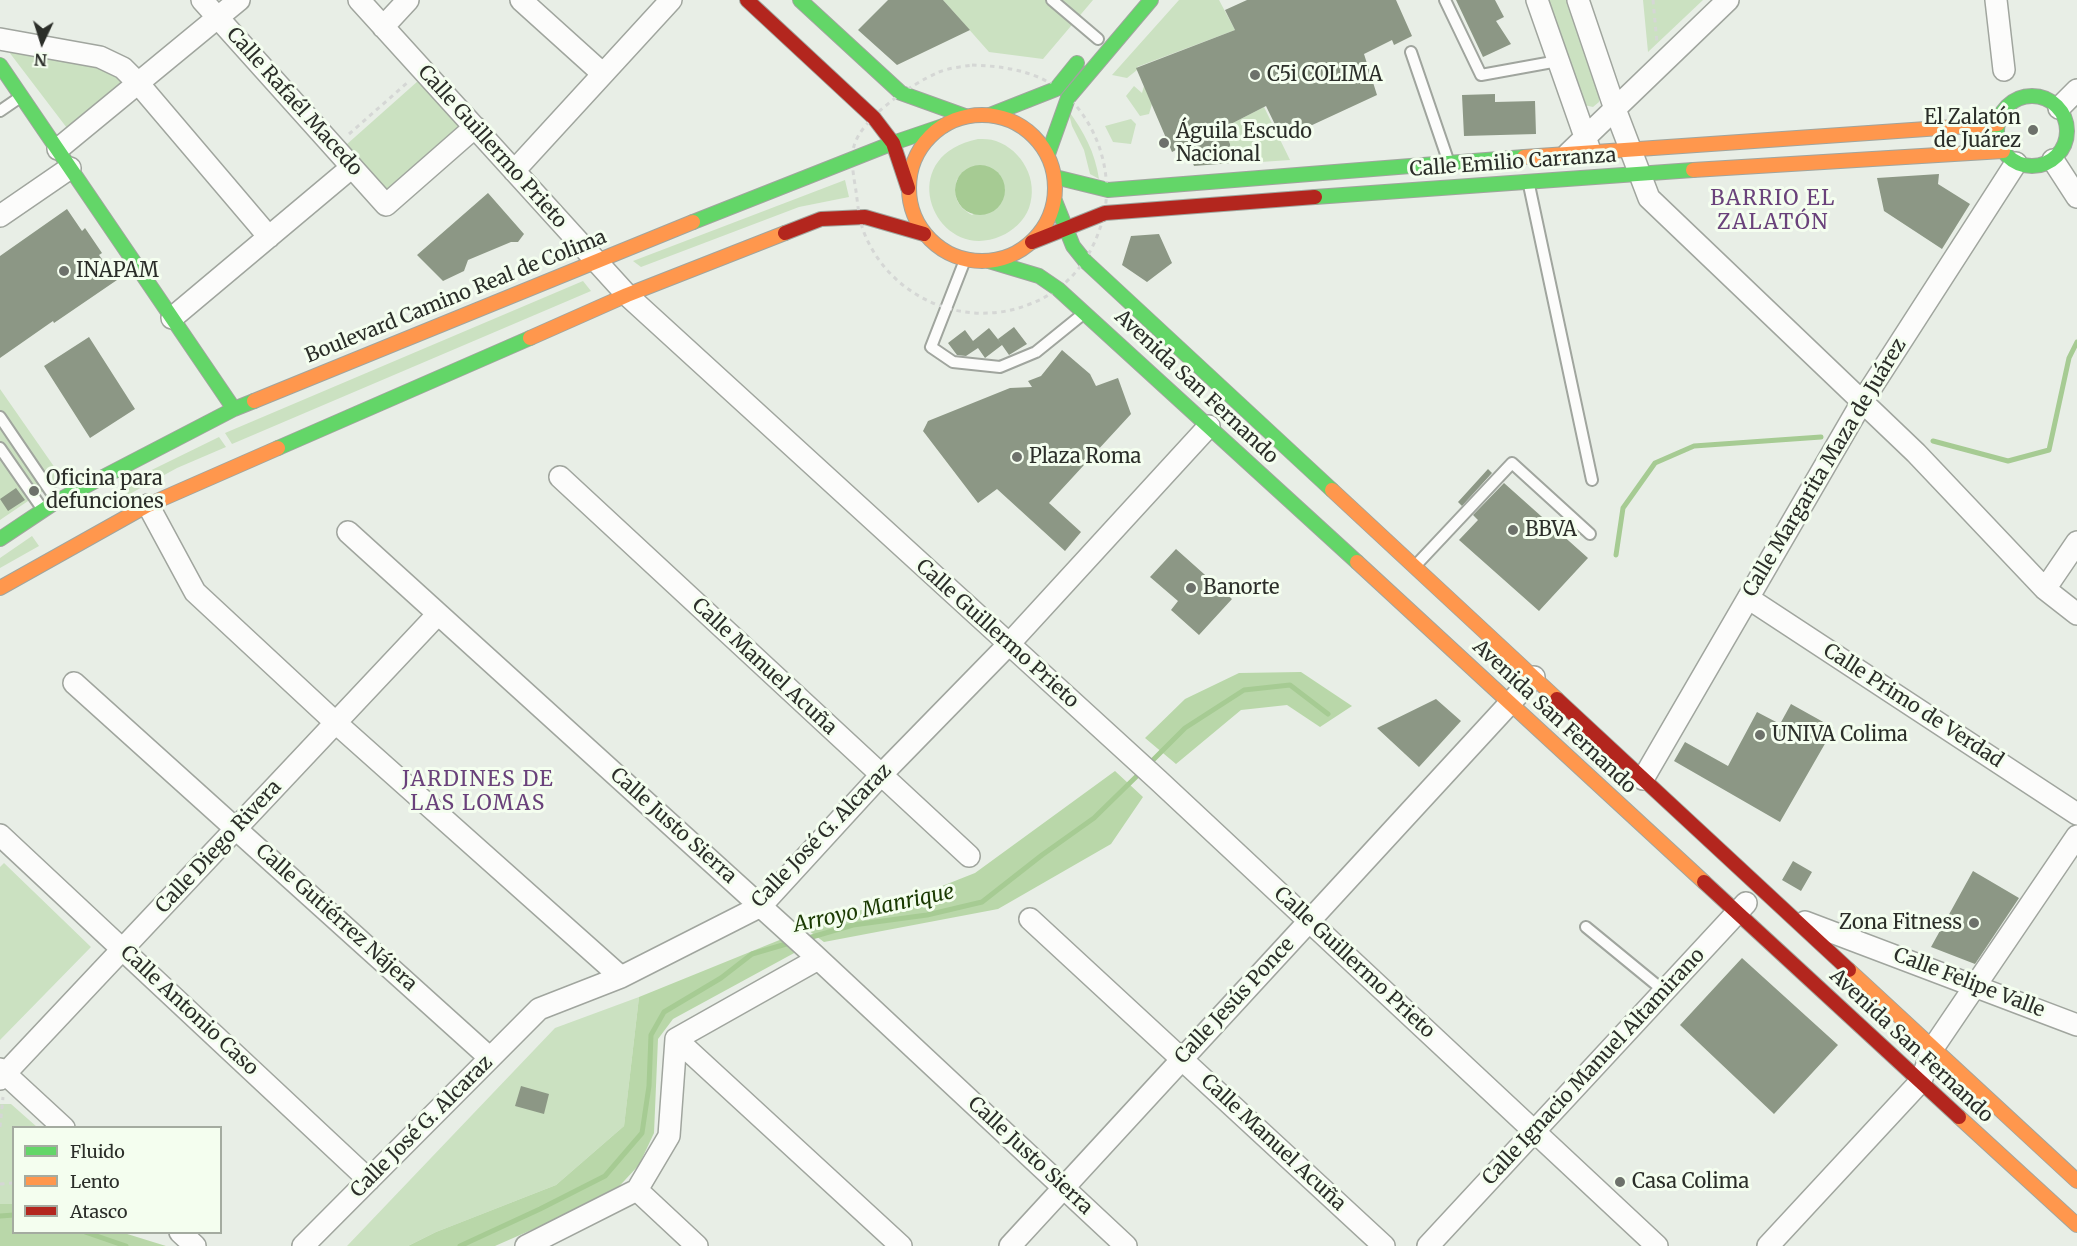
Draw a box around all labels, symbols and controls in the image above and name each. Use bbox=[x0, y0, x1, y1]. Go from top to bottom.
north arrow bbox=[12, 12, 72, 72]
street label: Calle Rafaél Macedo bbox=[221, 23, 367, 181]
text: N bbox=[34, 50, 48, 70]
street label: Calle Guillermo Prieto bbox=[413, 61, 571, 233]
place label: C5i COLIMA bbox=[1267, 63, 1383, 87]
marker: C5i COLIMA bbox=[1248, 68, 1262, 82]
place label: El Zalatón de Juárez bbox=[1924, 106, 2021, 153]
place label: Águila Escudo Nacional bbox=[1176, 120, 1312, 167]
marker: El Zalatón de Juárez bbox=[2026, 123, 2040, 137]
marker: Águila Escudo Nacional bbox=[1157, 136, 1171, 150]
street label: Calle Emilio Carranza bbox=[1409, 144, 1617, 182]
district label: BARRIO EL ZALATÓN bbox=[1710, 186, 1836, 236]
street label: Boulevard Camino Real de Colima bbox=[302, 225, 610, 369]
place label: INAPAM bbox=[76, 259, 159, 283]
marker: INAPAM bbox=[57, 264, 71, 278]
street label: Avenida San Fernando bbox=[1109, 305, 1283, 469]
street label: Calle Margarita Maza de Juárez bbox=[1738, 335, 1912, 601]
place label: Plaza Roma bbox=[1029, 445, 1141, 469]
marker: Plaza Roma bbox=[1010, 450, 1024, 464]
place label: Oficina para defunciones bbox=[46, 467, 164, 514]
marker: Oficina para defunciones bbox=[27, 484, 41, 498]
place label: BBVA bbox=[1525, 518, 1577, 542]
marker: BBVA bbox=[1506, 523, 1520, 537]
street label: Calle Guillermo Prieto bbox=[911, 555, 1083, 713]
place label: Banorte bbox=[1203, 576, 1279, 600]
marker: Banorte bbox=[1184, 581, 1198, 595]
street label: Calle Manuel Acuña bbox=[687, 594, 841, 740]
street label: Avenida San Fernando bbox=[1467, 635, 1641, 799]
street label: Calle Primo de Verdad bbox=[1819, 639, 2007, 773]
place label: UNIVA Colima bbox=[1772, 723, 1908, 747]
marker: UNIVA Colima bbox=[1753, 728, 1767, 742]
street label: Calle José G. Alcaraz bbox=[747, 759, 897, 913]
street label: Calle Justo Sierra bbox=[605, 763, 741, 889]
district label: JARDINES DE LAS LOMAS bbox=[402, 767, 554, 817]
street label: Calle Diego Rivera bbox=[151, 776, 287, 918]
street label: Calle Gutiérrez Nájera bbox=[250, 839, 422, 997]
water label: Arroyo Manrique bbox=[791, 880, 957, 938]
street label: Calle Guillermo Prieto bbox=[1269, 882, 1439, 1044]
place label: Zona Fitness bbox=[1839, 911, 1962, 935]
marker: Zona Fitness bbox=[1967, 916, 1981, 930]
street label: Calle Jesús Ponce bbox=[1170, 933, 1300, 1069]
street label: Calle Antonio Caso bbox=[115, 941, 263, 1081]
street label: Calle Felipe Valle bbox=[1890, 943, 2048, 1023]
street label: Calle Ignacio Manuel Altamirano bbox=[1478, 944, 1710, 1190]
street label: Avenida San Fernando bbox=[1824, 964, 1998, 1128]
street label: Calle José G. Alcaraz bbox=[346, 1051, 498, 1203]
street label: Calle Manuel Acuña bbox=[1196, 1070, 1350, 1216]
street label: Calle Justo Sierra bbox=[963, 1092, 1097, 1220]
legend bbox=[12, 1126, 222, 1234]
text: Fluido bbox=[70, 1140, 125, 1163]
text: Lento bbox=[70, 1170, 120, 1193]
place label: Casa Colima bbox=[1632, 1170, 1749, 1194]
marker: Casa Colima bbox=[1613, 1175, 1627, 1189]
text: Atasco bbox=[70, 1200, 128, 1223]

